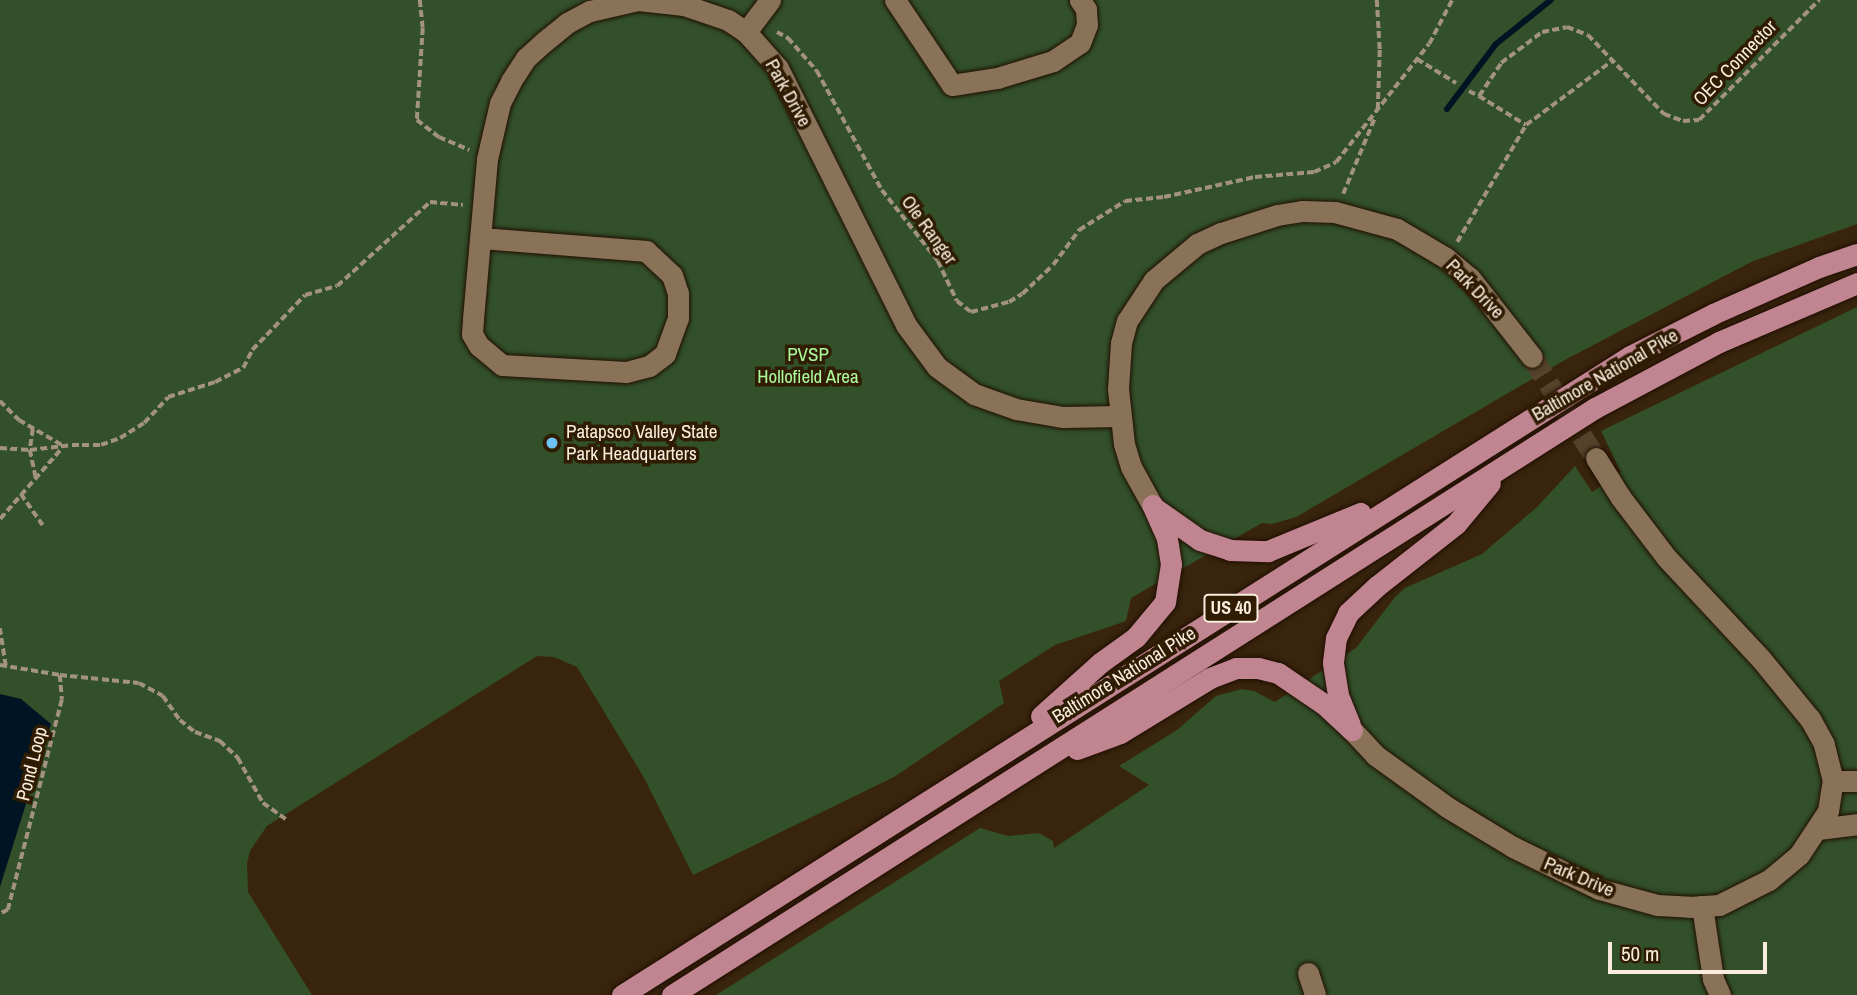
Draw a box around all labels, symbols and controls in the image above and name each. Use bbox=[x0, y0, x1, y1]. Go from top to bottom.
street label: OEC Connector bbox=[1689, 16, 1781, 110]
street label: Park Drive bbox=[760, 55, 816, 131]
street label: Ole Ranger bbox=[896, 191, 962, 269]
street label: Park Drive bbox=[1441, 255, 1509, 323]
street label: Baltimore National Pike bbox=[1528, 324, 1682, 426]
park label: PVSP Hollofield Area bbox=[757, 344, 859, 388]
place label: Patapsco Valley State Park Headquarters bbox=[566, 421, 717, 465]
marker: Patapsco Valley State Park Headquarters bbox=[544, 435, 560, 451]
road number: US 40 bbox=[1203, 594, 1259, 622]
street label: Baltimore National Pike bbox=[1048, 622, 1200, 728]
street label: Pond Loop bbox=[12, 725, 52, 803]
street label: Park Drive bbox=[1541, 852, 1617, 902]
scale bar bbox=[1612, 928, 1771, 972]
text: 50 m bbox=[1621, 939, 1659, 968]

